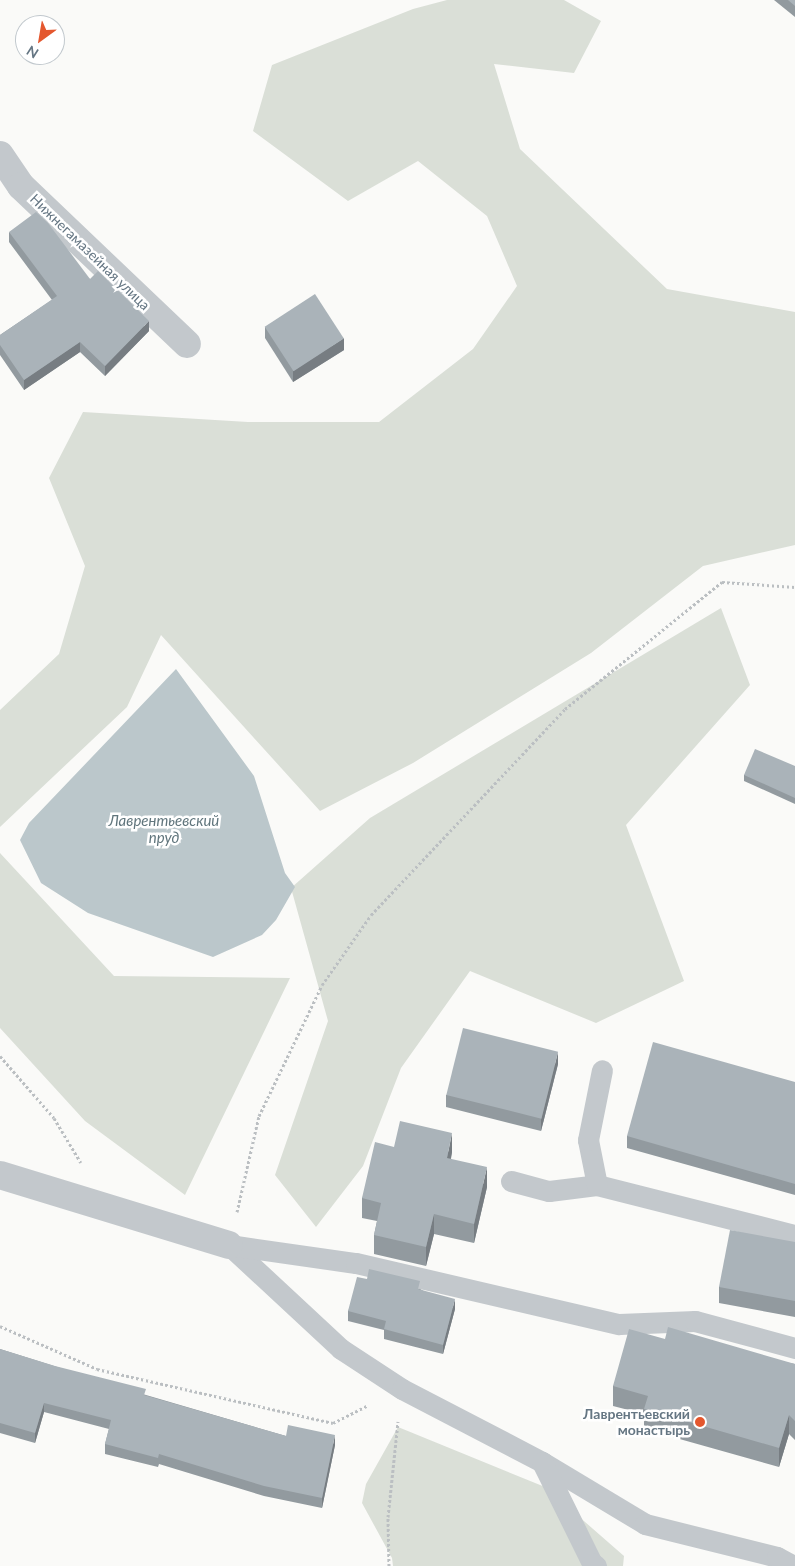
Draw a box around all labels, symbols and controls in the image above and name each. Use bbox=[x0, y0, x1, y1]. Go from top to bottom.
north arrow bbox=[15, 15, 65, 65]
text: N bbox=[23, 42, 41, 62]
street label: Нижнегамазейная улица bbox=[27, 190, 153, 314]
water label: Лаврентьевский пруд bbox=[109, 811, 219, 846]
place label: Лаврентьевский монастырь bbox=[583, 1406, 690, 1438]
marker: Лаврентьевский монастырь bbox=[694, 1416, 706, 1428]

